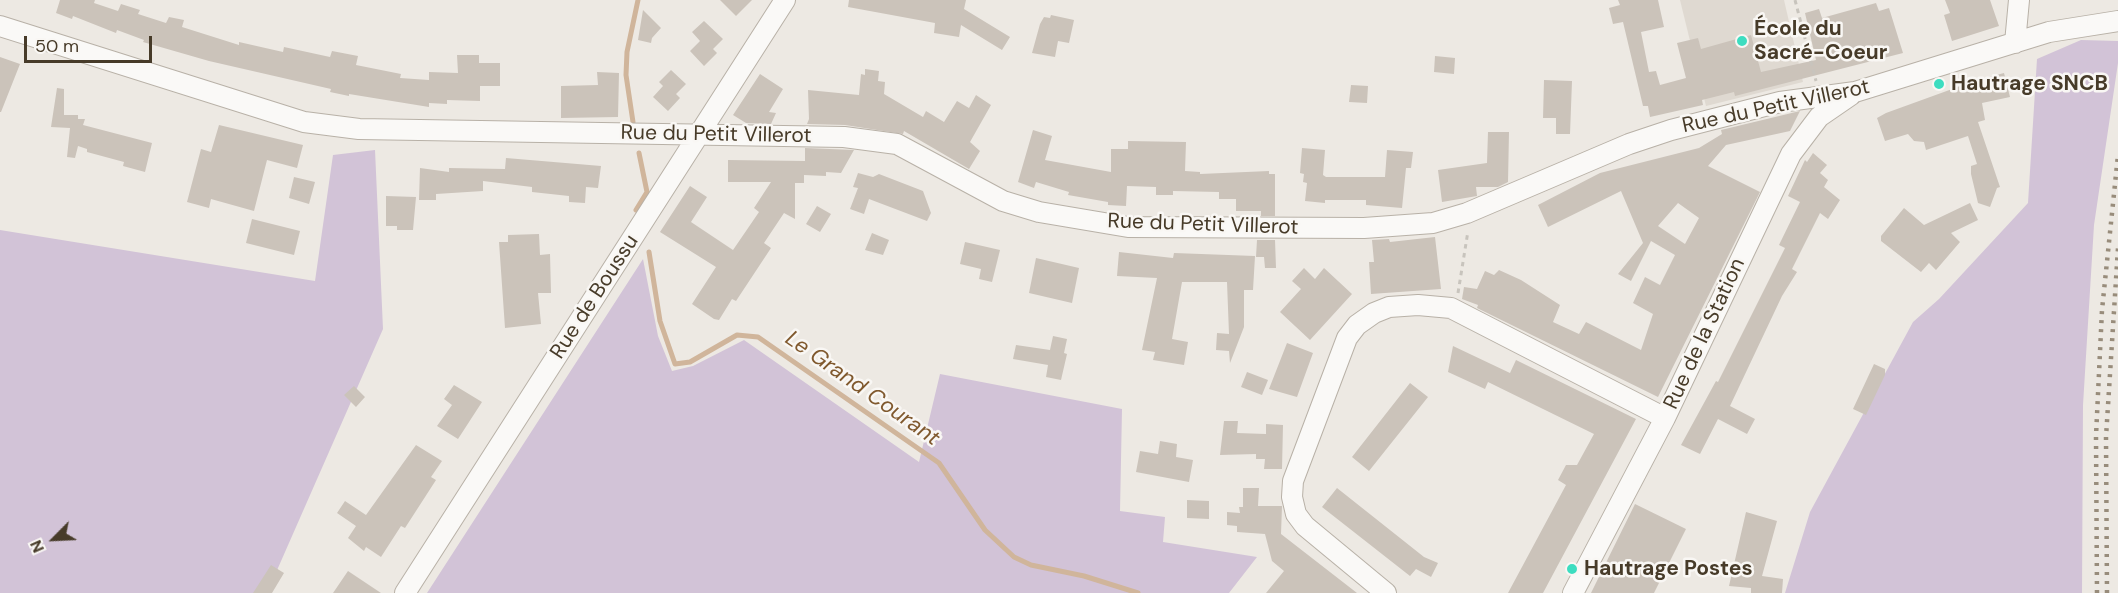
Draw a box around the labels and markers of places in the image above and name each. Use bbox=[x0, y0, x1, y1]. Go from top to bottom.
place label: École du Sacré-Coeur bbox=[1754, 16, 1887, 66]
marker: École du Sacré-Coeur bbox=[1735, 34, 1749, 48]
place label: Hautrage SNCB bbox=[1951, 71, 2108, 97]
marker: Hautrage SNCB bbox=[1932, 77, 1946, 91]
place label: Hautrage Postes bbox=[1584, 556, 1753, 582]
marker: Hautrage Postes bbox=[1565, 562, 1579, 576]

